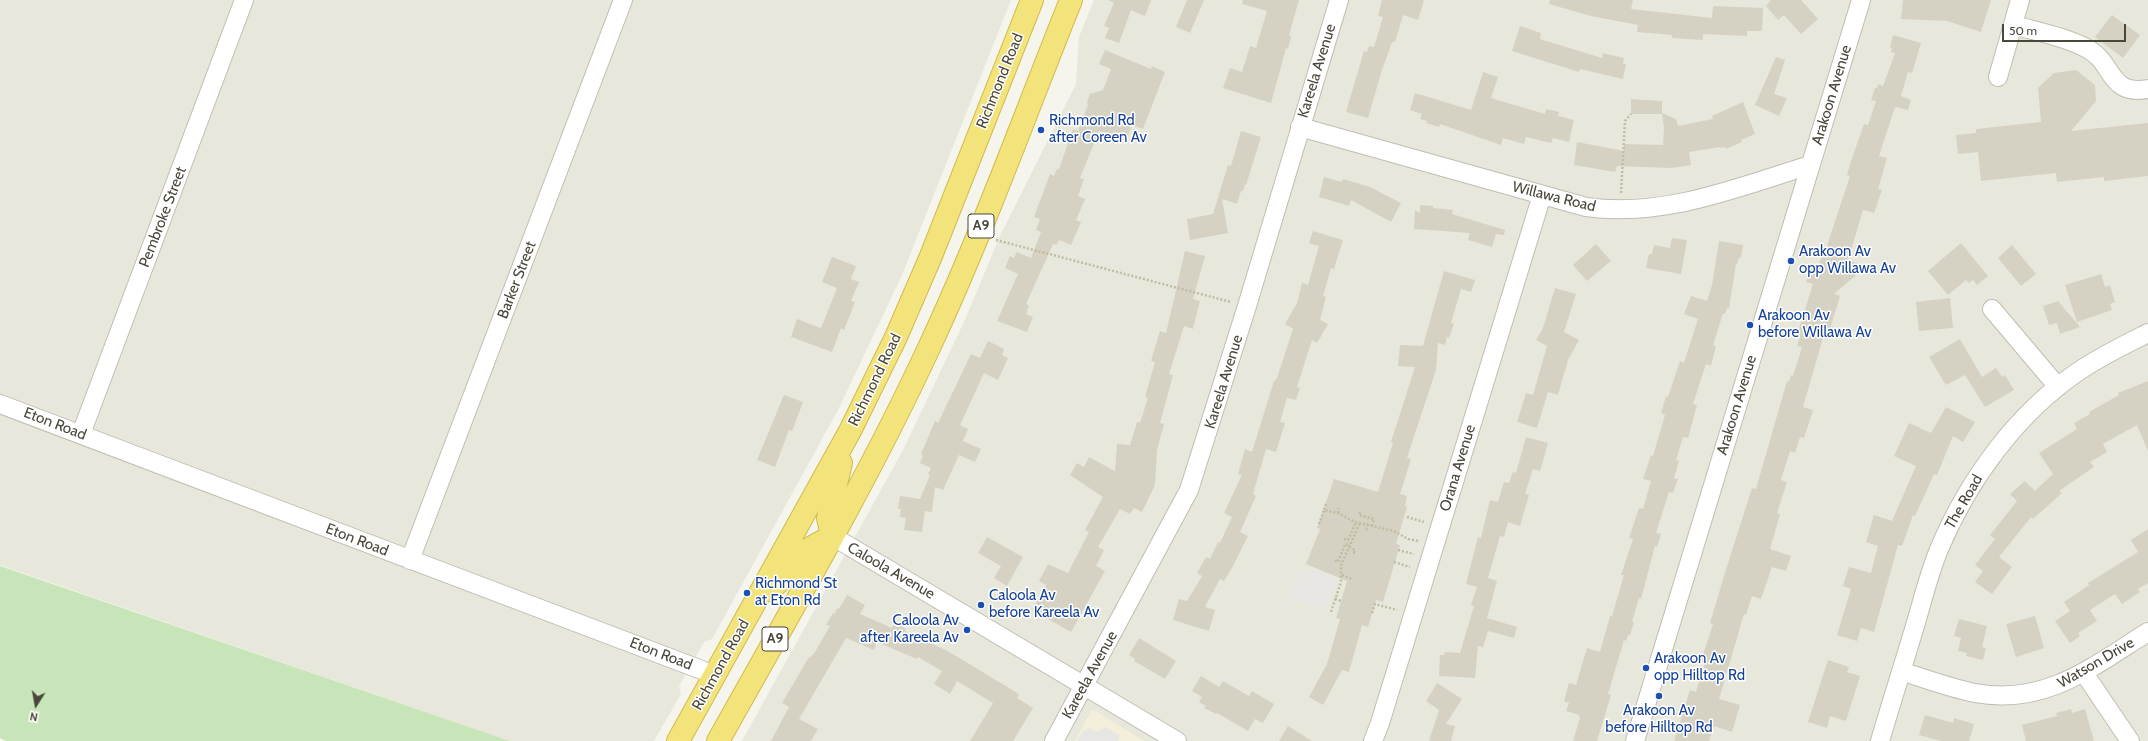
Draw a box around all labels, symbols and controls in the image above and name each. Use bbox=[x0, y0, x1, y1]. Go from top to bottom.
scale bar bbox=[2004, 16, 2128, 42]
street label: Kareela Avenue bbox=[1294, 22, 1340, 120]
text: 50 m bbox=[2009, 23, 2037, 38]
street label: Richmond Road bbox=[973, 31, 1027, 131]
street label: Arakoon Avenue bbox=[1808, 43, 1856, 147]
place label: Richmond Rd after Coreen Av bbox=[1049, 112, 1147, 147]
marker: Richmond Rd after Coreen Av bbox=[1036, 125, 1046, 135]
street label: Pembroke Street bbox=[136, 164, 190, 270]
street label: Willawa Road bbox=[1510, 178, 1598, 216]
road number: A9 bbox=[968, 214, 994, 238]
street label: Barker Street bbox=[494, 239, 540, 321]
place label: Arakoon Av opp Willawa Av bbox=[1799, 243, 1896, 278]
marker: Arakoon Av opp Willawa Av bbox=[1786, 256, 1796, 266]
place label: Arakoon Av before Willawa Av bbox=[1758, 307, 1872, 342]
marker: Arakoon Av before Willawa Av bbox=[1745, 320, 1755, 330]
street label: Richmond Road bbox=[845, 331, 905, 429]
street label: Kareela Avenue bbox=[1201, 333, 1247, 431]
street label: Arakoon Avenue bbox=[1713, 353, 1761, 457]
street label: Eton Road bbox=[21, 404, 89, 444]
street label: Orana Avenue bbox=[1436, 422, 1480, 514]
street label: The Road bbox=[1941, 472, 1987, 532]
street label: Eton Road bbox=[323, 520, 391, 560]
street label: Caloola Avenue bbox=[844, 539, 938, 603]
place label: Richmond St at Eton Rd bbox=[755, 575, 837, 610]
place label: Caloola Av before Kareela Av bbox=[989, 587, 1099, 622]
marker: Richmond St at Eton Rd bbox=[742, 588, 752, 598]
marker: Caloola Av before Kareela Av bbox=[976, 600, 986, 610]
place label: Caloola Av after Kareela Av bbox=[860, 612, 959, 647]
street label: Richmond Road bbox=[689, 616, 753, 714]
marker: Caloola Av after Kareela Av bbox=[962, 625, 972, 635]
road number: A9 bbox=[762, 627, 788, 651]
street label: Kareela Avenue bbox=[1059, 628, 1121, 722]
street label: Eton Road bbox=[627, 634, 695, 674]
street label: Watson Drive bbox=[2054, 634, 2138, 692]
place label: Arakoon Av opp Hilltop Rd bbox=[1654, 650, 1745, 685]
marker: Arakoon Av opp Hilltop Rd bbox=[1641, 663, 1651, 673]
north arrow bbox=[16, 685, 56, 725]
marker: Arakoon Av before Hilltop Rd bbox=[1654, 691, 1664, 701]
place label: Arakoon Av before Hilltop Rd bbox=[1605, 702, 1713, 737]
text: N bbox=[29, 709, 39, 724]

